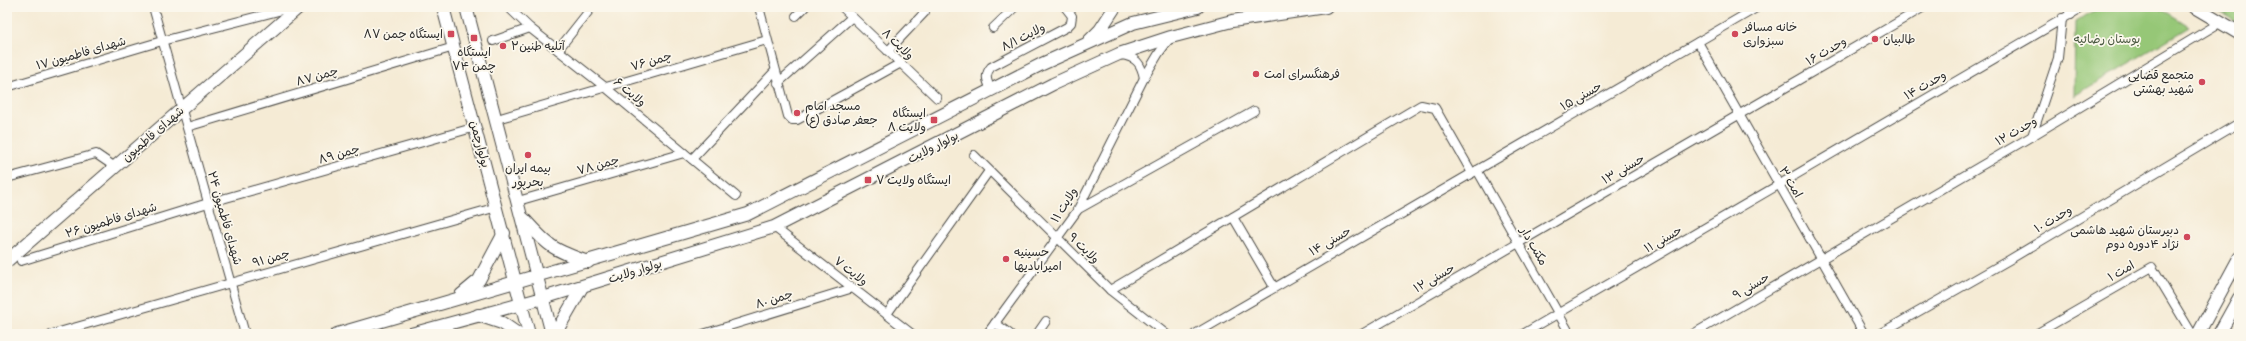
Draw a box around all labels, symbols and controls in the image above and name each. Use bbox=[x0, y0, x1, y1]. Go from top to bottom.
street label: ولایت ۸/۱ bbox=[999, 20, 1048, 55]
place label: خانه مسافر سبزواری bbox=[1742, 20, 1797, 49]
street label: ولایت ۸ bbox=[879, 26, 917, 63]
place label: ایستگاه چمن ۸۷ bbox=[364, 27, 443, 42]
marker: ایستگاه چمن ۸۷ bbox=[446, 29, 456, 39]
marker: خانه مسافر سبزواری bbox=[1730, 29, 1740, 39]
place label: طالبیان bbox=[1883, 32, 1915, 47]
park label: بوستان رضائیه bbox=[2074, 32, 2140, 47]
marker: ایستگاه چمن ۷۴ bbox=[469, 33, 479, 43]
street label: شهدای فاطمیون ۱۷ bbox=[35, 34, 128, 73]
street label: وحدت ۱۶ bbox=[1803, 34, 1849, 69]
marker: طالبیان bbox=[1870, 34, 1880, 44]
place label: آتلیه طنین۲ bbox=[511, 39, 566, 54]
marker: آتلیه طنین۲ bbox=[498, 41, 508, 51]
place label: ایستگاه چمن ۷۴ bbox=[452, 45, 496, 74]
street label: چمن ۷۶ bbox=[629, 48, 673, 74]
street label: چمن ۸۷ bbox=[294, 63, 340, 90]
place label: فرهنگسرای امت bbox=[1264, 67, 1340, 82]
street label: وحدت ۱۴ bbox=[1901, 67, 1949, 104]
place label: متجمع قضایی شهید بهشتی bbox=[2128, 68, 2194, 97]
marker: فرهنگسرای امت bbox=[1251, 69, 1261, 79]
street label: ولایت ۶ bbox=[611, 75, 649, 110]
marker: متجمع قضایی شهید بهشتی bbox=[2197, 77, 2207, 87]
street label: حسنی ۱۵ bbox=[1558, 79, 1605, 114]
place label: مسجد امام جعفر صادق (ع) bbox=[805, 99, 878, 129]
street label: شهدای فاطمیون bbox=[119, 103, 187, 165]
place label: ایستگاه ولایت ۸ bbox=[887, 106, 926, 135]
marker: مسجد امام جعفر صادق (ع) bbox=[792, 108, 802, 118]
street label: وحدت ۱۲ bbox=[1993, 114, 2040, 149]
marker: ایستگاه ولایت ۸ bbox=[929, 115, 939, 125]
street label: بولوارچمن bbox=[466, 119, 493, 169]
street label: بولوار ولایت bbox=[905, 128, 961, 167]
street label: چمن ۸۹ bbox=[317, 141, 362, 168]
marker: بيمه ايران بحرپور bbox=[523, 150, 533, 160]
street label: حسنی ۱۳ bbox=[1599, 151, 1647, 188]
street label: چمن ۷۸ bbox=[575, 152, 621, 179]
place label: بيمه ايران بحرپور bbox=[505, 161, 551, 190]
street label: امت ۳ bbox=[1776, 164, 1806, 201]
street label: شهدای فاطمیون ۲۴ bbox=[204, 170, 245, 267]
place label: ایستگاه ولایت ۷ bbox=[876, 173, 951, 188]
marker: ایستگاه ولایت ۷ bbox=[863, 175, 873, 185]
street label: ولایت ۱۱ bbox=[1048, 185, 1081, 226]
street label: شهدای فاطمیون ۲۶ bbox=[63, 199, 159, 242]
street label: وحدت ۱۰ bbox=[2032, 202, 2075, 236]
street label: حسنی ۱۴ bbox=[1307, 223, 1354, 259]
street label: مکتب دار bbox=[1516, 223, 1551, 268]
street label: حسنی ۱۱ bbox=[1642, 223, 1685, 256]
place label: دبیرستان شهید هاشمی نژاد ۴دوره دوم bbox=[2070, 223, 2179, 253]
street label: ولایت ۹ bbox=[1065, 230, 1102, 267]
marker: دبیرستان شهید هاشمی نژاد ۴دوره دوم bbox=[2182, 232, 2192, 242]
place label: حسینیه امیرابادیها bbox=[1014, 245, 1062, 274]
street label: چمن ۹۱ bbox=[251, 246, 292, 271]
street label: ولایت ۷ bbox=[831, 254, 871, 289]
marker: حسینیه امیرابادیها bbox=[1001, 254, 1011, 264]
street label: بولوار ولایت bbox=[606, 256, 664, 287]
street label: امت ۱ bbox=[2105, 258, 2137, 285]
street label: حسنی ۱۲ bbox=[1411, 261, 1458, 296]
street label: حسنی ۹ bbox=[1730, 270, 1772, 303]
street label: چمن ۸۰ bbox=[753, 287, 795, 312]

